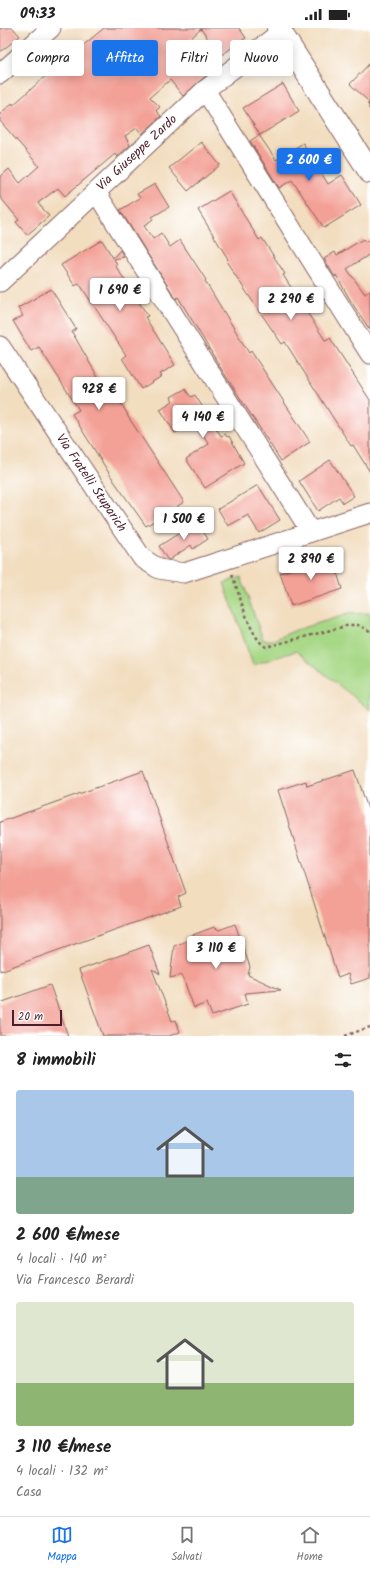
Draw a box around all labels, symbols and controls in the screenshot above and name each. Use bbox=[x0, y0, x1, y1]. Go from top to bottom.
text: 09:33 bbox=[20, 2, 55, 26]
chip: Compra bbox=[12, 40, 84, 76]
chip: Affitta bbox=[92, 40, 158, 76]
chip: Filtri bbox=[166, 40, 222, 76]
chip: Nuovo bbox=[230, 40, 293, 76]
street label: Via Giuseppe Zardo bbox=[92, 110, 182, 196]
pin: 2 600 € bbox=[272, 148, 346, 182]
text: 2 600 € bbox=[286, 150, 332, 171]
pin: 1 690 € bbox=[83, 278, 157, 312]
text: 1 690 € bbox=[99, 280, 141, 301]
pin: 2 290 € bbox=[254, 287, 328, 321]
text: 2 290 € bbox=[268, 289, 314, 310]
pin: 928 € bbox=[71, 377, 127, 411]
text: 928 € bbox=[81, 379, 117, 400]
pin: 4 140 € bbox=[166, 405, 240, 439]
text: 4 140 € bbox=[181, 407, 225, 428]
street label: Via Fratelli Stuparich bbox=[50, 430, 132, 536]
pin: 1 500 € bbox=[147, 507, 221, 541]
text: 1 500 € bbox=[163, 509, 205, 530]
pin: 2 890 € bbox=[274, 547, 348, 581]
text: 2 890 € bbox=[288, 549, 334, 570]
pin: 3 110 € bbox=[179, 936, 253, 970]
text: 3 110 € bbox=[196, 938, 236, 959]
scale bar bbox=[12, 1008, 62, 1027]
text: 20 m bbox=[18, 1008, 43, 1026]
text: 8 immobili bbox=[16, 1047, 96, 1074]
icon: filters bbox=[332, 1049, 354, 1071]
icon: home bbox=[149, 1116, 221, 1188]
text: 2 600 €/mese bbox=[16, 1222, 120, 1249]
text: 4 locali · 140 m² bbox=[16, 1249, 106, 1270]
text: Via Francesco Berardi bbox=[16, 1270, 134, 1291]
icon: home bbox=[149, 1328, 221, 1400]
text: 3 110 €/mese bbox=[16, 1434, 111, 1461]
text: 4 locali · 132 m² bbox=[16, 1461, 108, 1482]
text: Casa bbox=[16, 1482, 42, 1503]
tab: Mappa bbox=[47, 1524, 77, 1566]
tab: Salvati bbox=[172, 1524, 202, 1566]
tab: Home bbox=[297, 1524, 323, 1566]

